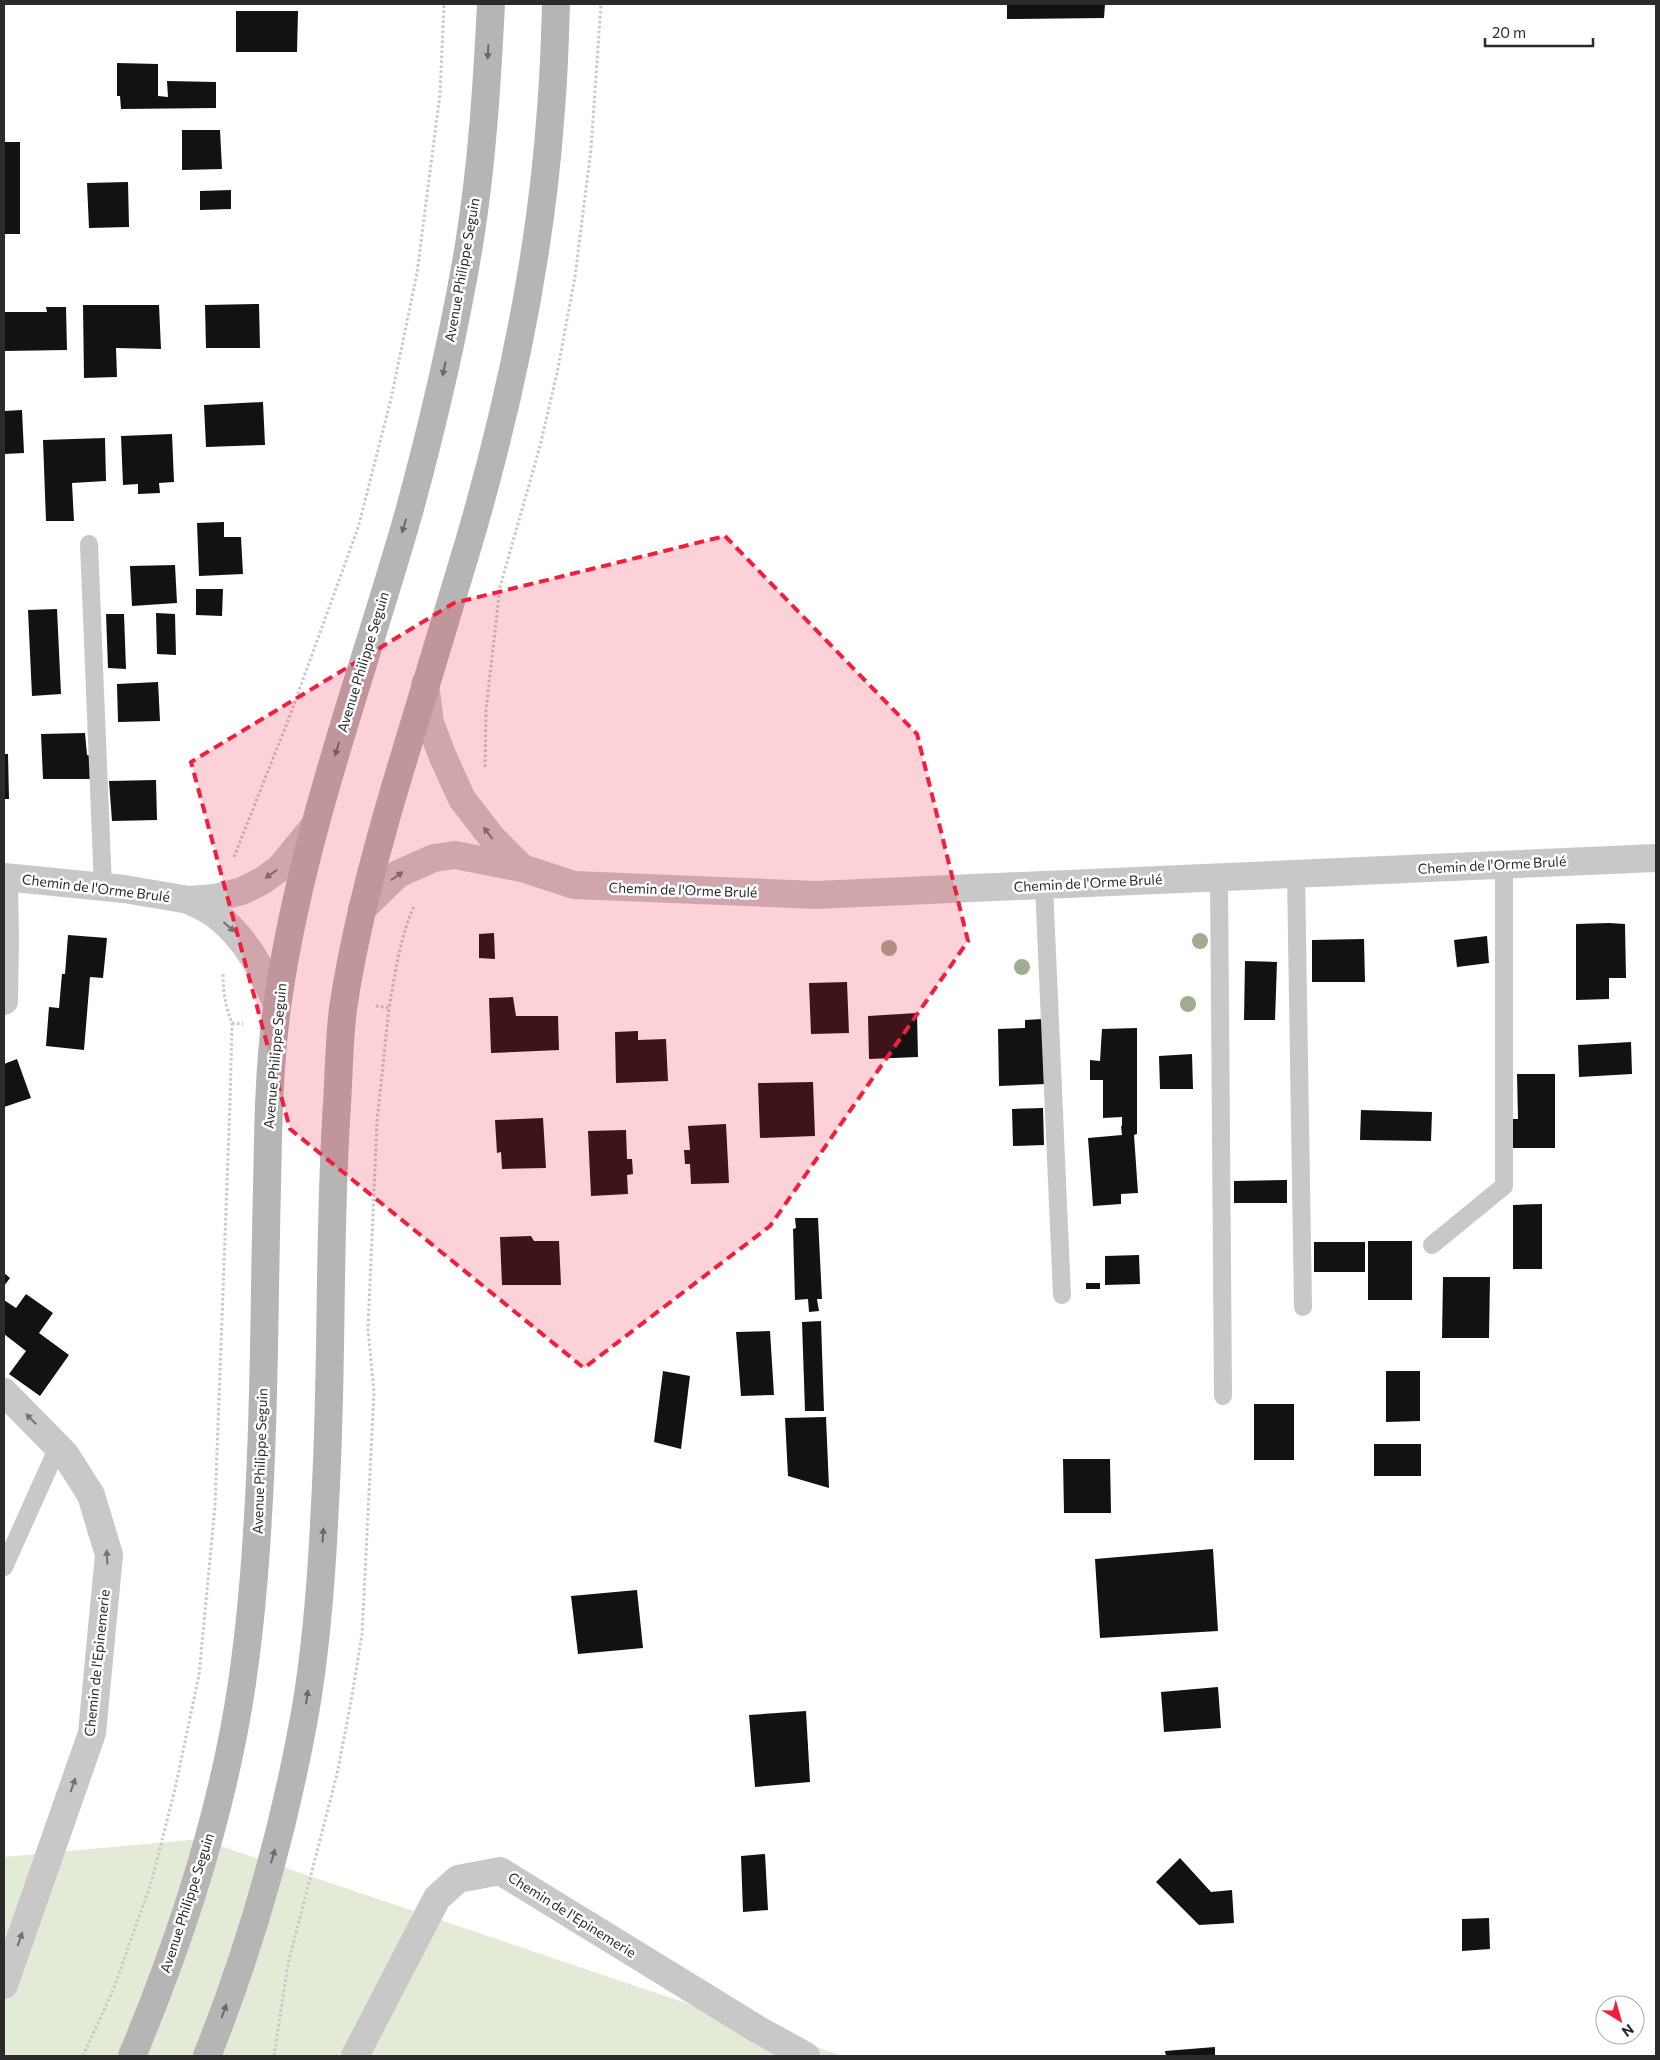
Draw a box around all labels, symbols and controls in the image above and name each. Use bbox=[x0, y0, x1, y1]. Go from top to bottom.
scale bar bbox=[1485, 15, 1592, 47]
text: 20 m bbox=[1492, 23, 1526, 41]
one-way arrow bbox=[484, 45, 492, 61]
street label: Avenue Philippe Seguin bbox=[440, 196, 483, 343]
one-way arrow bbox=[440, 361, 448, 376]
one-way arrow bbox=[400, 519, 408, 534]
street label: Avenue Philippe Seguin bbox=[333, 589, 392, 734]
one-way arrow bbox=[332, 741, 340, 756]
one-way arrow bbox=[483, 826, 493, 840]
street label: Chemin de l'Orme Brulé bbox=[1417, 852, 1567, 877]
one-way arrow bbox=[265, 869, 278, 879]
street label: Chemin de l'Orme Brulé bbox=[21, 870, 171, 905]
street label: Chemin de l'Orme Brulé bbox=[1013, 870, 1163, 895]
one-way arrow bbox=[390, 871, 404, 881]
street label: Chemin de l'Orme Brulé bbox=[608, 878, 758, 901]
one-way arrow bbox=[223, 921, 235, 933]
street label: Avenue Philippe Seguin bbox=[260, 982, 289, 1130]
street label: Avenue Philippe Seguin bbox=[248, 1388, 271, 1534]
one-way arrow bbox=[25, 1413, 37, 1425]
one-way arrow bbox=[319, 1527, 327, 1543]
one-way arrow bbox=[103, 1549, 111, 1565]
street label: Chemin de l'Epinemerie bbox=[80, 1589, 113, 1737]
one-way arrow bbox=[303, 1689, 311, 1705]
one-way arrow bbox=[70, 1778, 77, 1793]
street label: Avenue Philippe Seguin bbox=[156, 1831, 217, 1975]
one-way arrow bbox=[269, 1848, 277, 1863]
street label: Chemin de l'Epinemerie bbox=[505, 1868, 639, 1961]
one-way arrow bbox=[16, 1931, 24, 1946]
north arrow bbox=[1595, 1995, 1645, 2045]
one-way arrow bbox=[221, 2003, 228, 2018]
text: N bbox=[1619, 2021, 1637, 2041]

